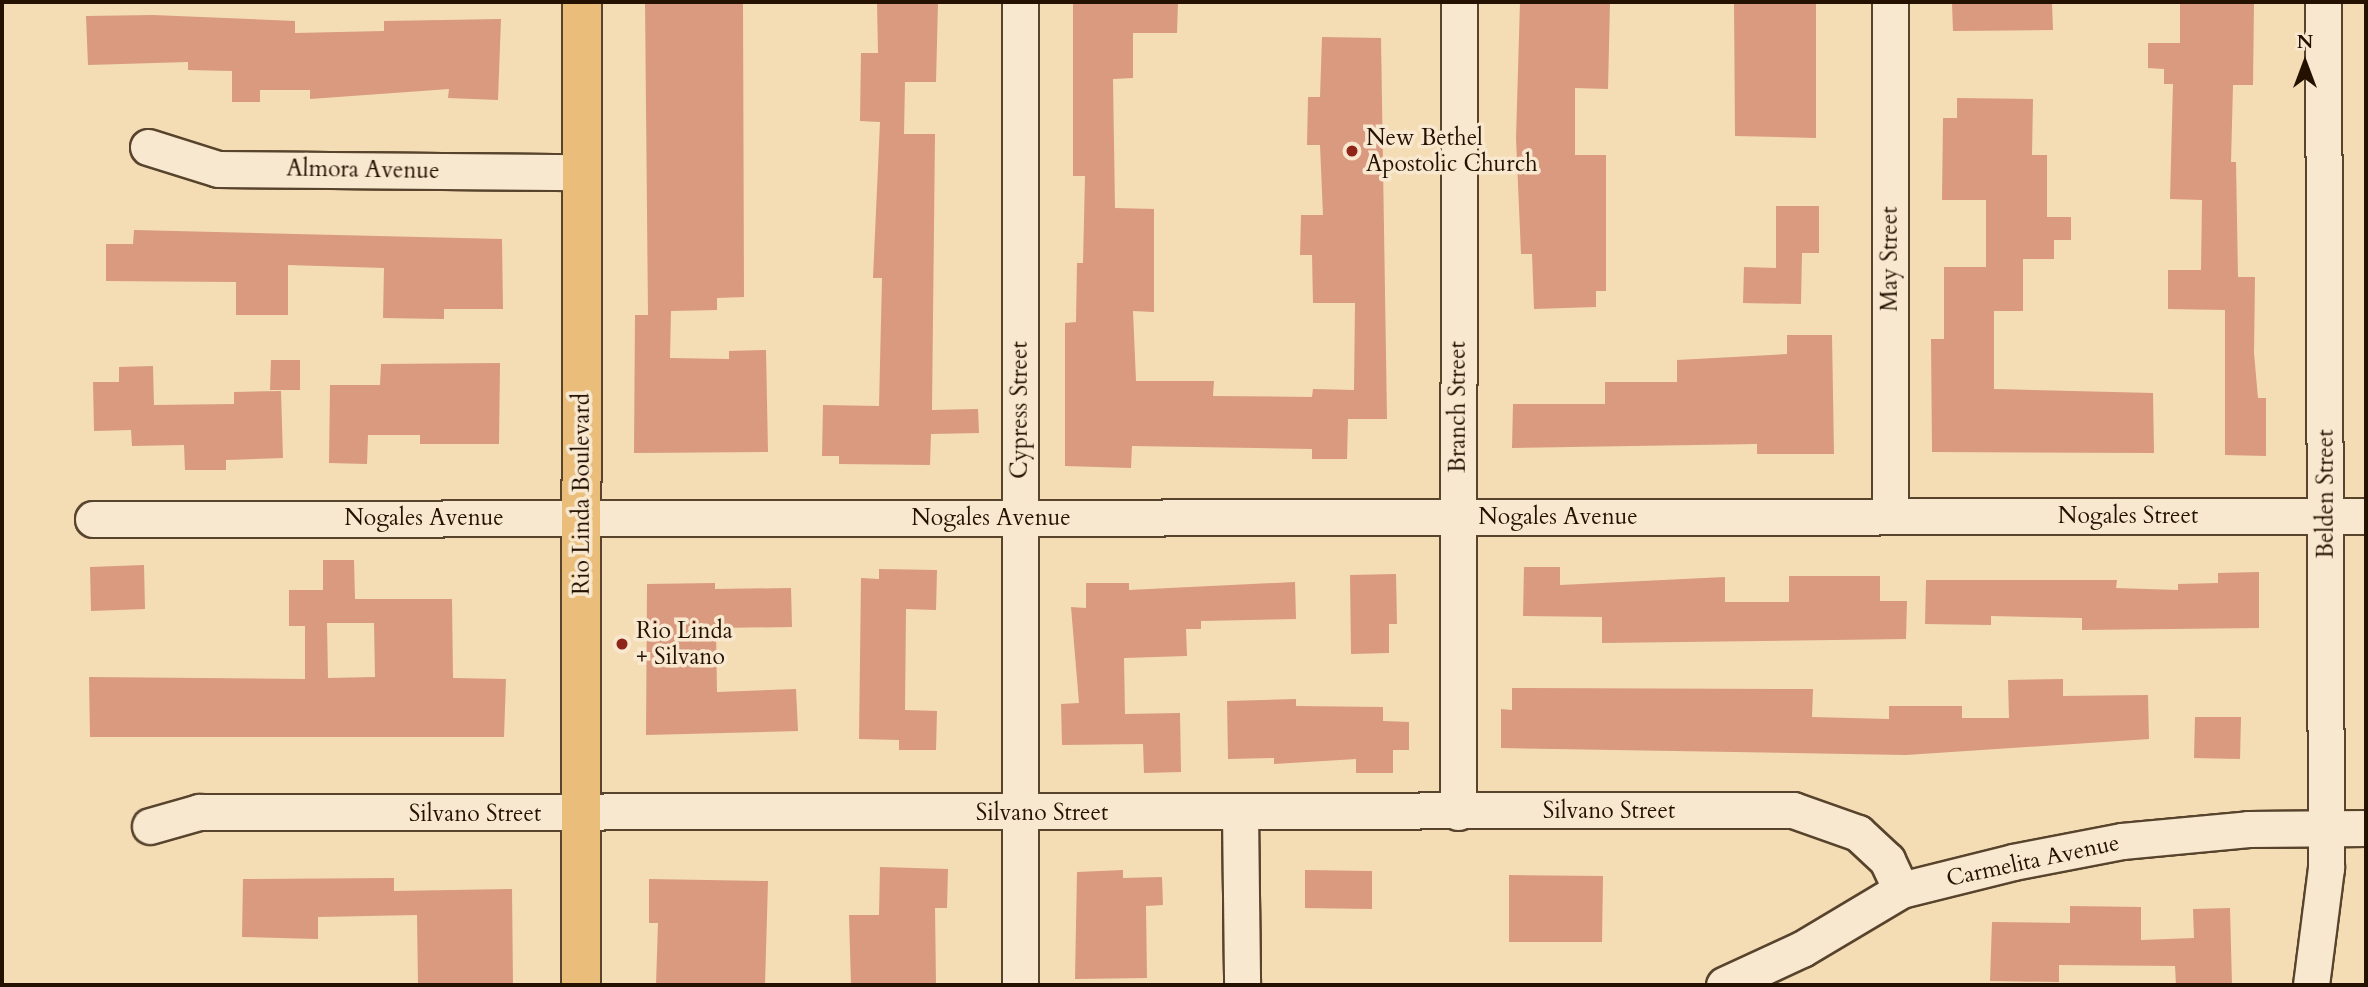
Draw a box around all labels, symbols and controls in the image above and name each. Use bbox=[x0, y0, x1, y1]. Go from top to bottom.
north arrow bbox=[2270, 28, 2340, 98]
text: N bbox=[2297, 29, 2313, 55]
place label: New Bethel Apostolic Church bbox=[1366, 124, 1538, 178]
marker: New Bethel Apostolic Church bbox=[1344, 143, 1360, 159]
street label: Almora Avenue bbox=[286, 155, 440, 185]
street label: May Street bbox=[1876, 206, 1904, 312]
street label: Cypress Street bbox=[1006, 341, 1034, 479]
street label: Branch Street bbox=[1444, 341, 1472, 473]
street label: Rio Linda Boulevard bbox=[568, 393, 596, 595]
street label: Belden Street bbox=[2312, 429, 2340, 559]
street label: Nogales Street bbox=[2058, 502, 2198, 530]
street label: Nogales Avenue bbox=[1478, 503, 1638, 531]
street label: Nogales Avenue bbox=[344, 504, 504, 532]
street label: Nogales Avenue bbox=[911, 504, 1071, 532]
place label: Rio Linda + Silvano bbox=[636, 617, 733, 671]
marker: Rio Linda + Silvano bbox=[614, 636, 630, 652]
street label: Silvano Street bbox=[1543, 797, 1675, 825]
street label: Silvano Street bbox=[976, 799, 1108, 827]
street label: Silvano Street bbox=[409, 800, 541, 828]
street label: Carmelita Avenue bbox=[1944, 829, 2122, 893]

